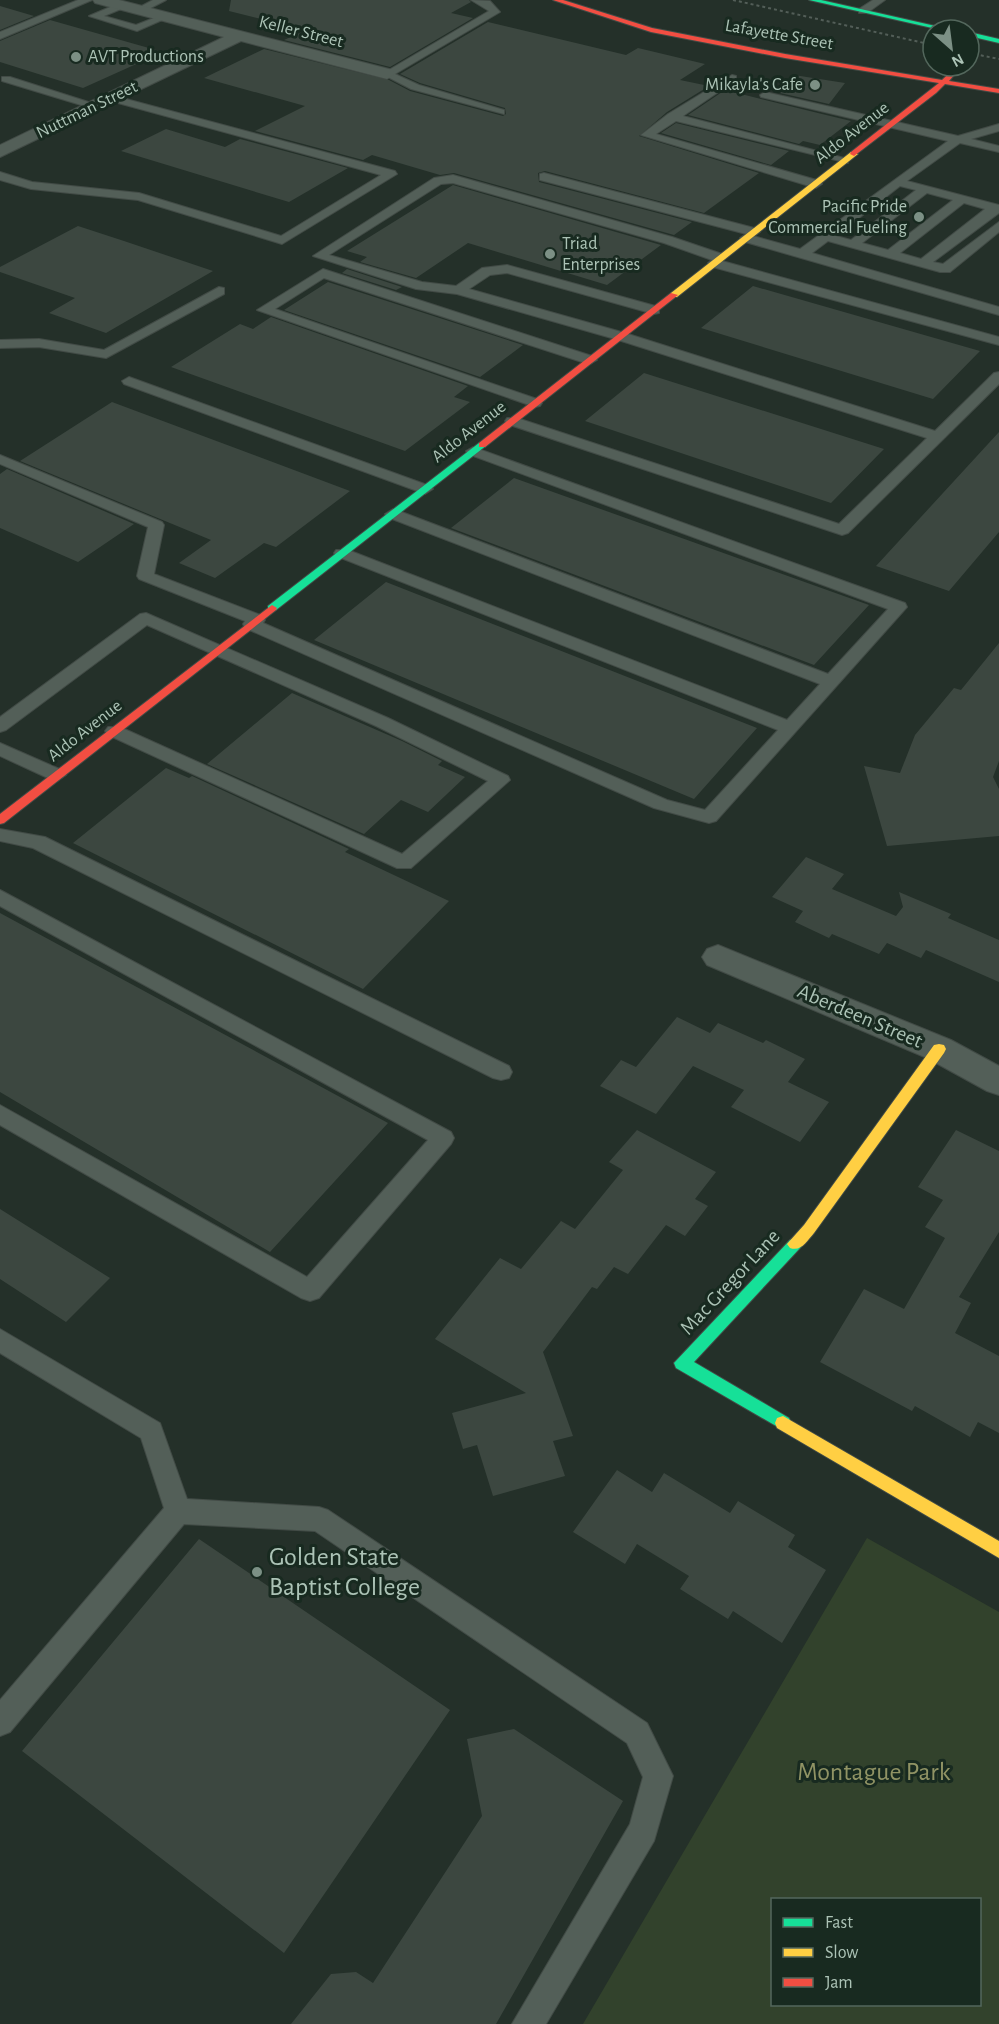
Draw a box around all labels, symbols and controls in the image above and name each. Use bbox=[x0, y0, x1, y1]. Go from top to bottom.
street label: Keller Street bbox=[257, 13, 345, 51]
street label: Lafayette Street bbox=[723, 17, 835, 53]
north arrow bbox=[921, 18, 981, 78]
place label: AVT Productions bbox=[88, 48, 204, 66]
marker: AVT Productions bbox=[69, 50, 83, 64]
text: N bbox=[949, 51, 966, 70]
place label: Mikayla's Cafe bbox=[705, 76, 803, 94]
street label: Nuttman Street bbox=[34, 78, 141, 142]
marker: Mikayla's Cafe bbox=[808, 78, 822, 92]
street label: Aldo Avenue bbox=[812, 99, 892, 167]
place label: Pacific Pride Commercial Fueling bbox=[768, 198, 907, 237]
marker: Pacific Pride Commercial Fueling bbox=[912, 210, 926, 224]
place label: Triad Enterprises bbox=[562, 235, 640, 274]
marker: Triad Enterprises bbox=[543, 247, 557, 261]
street label: Aldo Avenue bbox=[429, 398, 509, 466]
street label: Aldo Avenue bbox=[45, 697, 125, 765]
street label: Aberdeen Street bbox=[795, 980, 926, 1052]
street label: Mac Gregor Lane bbox=[676, 1225, 784, 1339]
place label: Golden State Baptist College bbox=[269, 1544, 420, 1600]
marker: Golden State Baptist College bbox=[250, 1565, 264, 1579]
park label: Montague Park bbox=[797, 1759, 951, 1785]
legend bbox=[771, 1898, 981, 2006]
text: Fast bbox=[825, 1914, 853, 1932]
text: Slow bbox=[825, 1944, 858, 1962]
text: Jam bbox=[825, 1974, 853, 1992]

